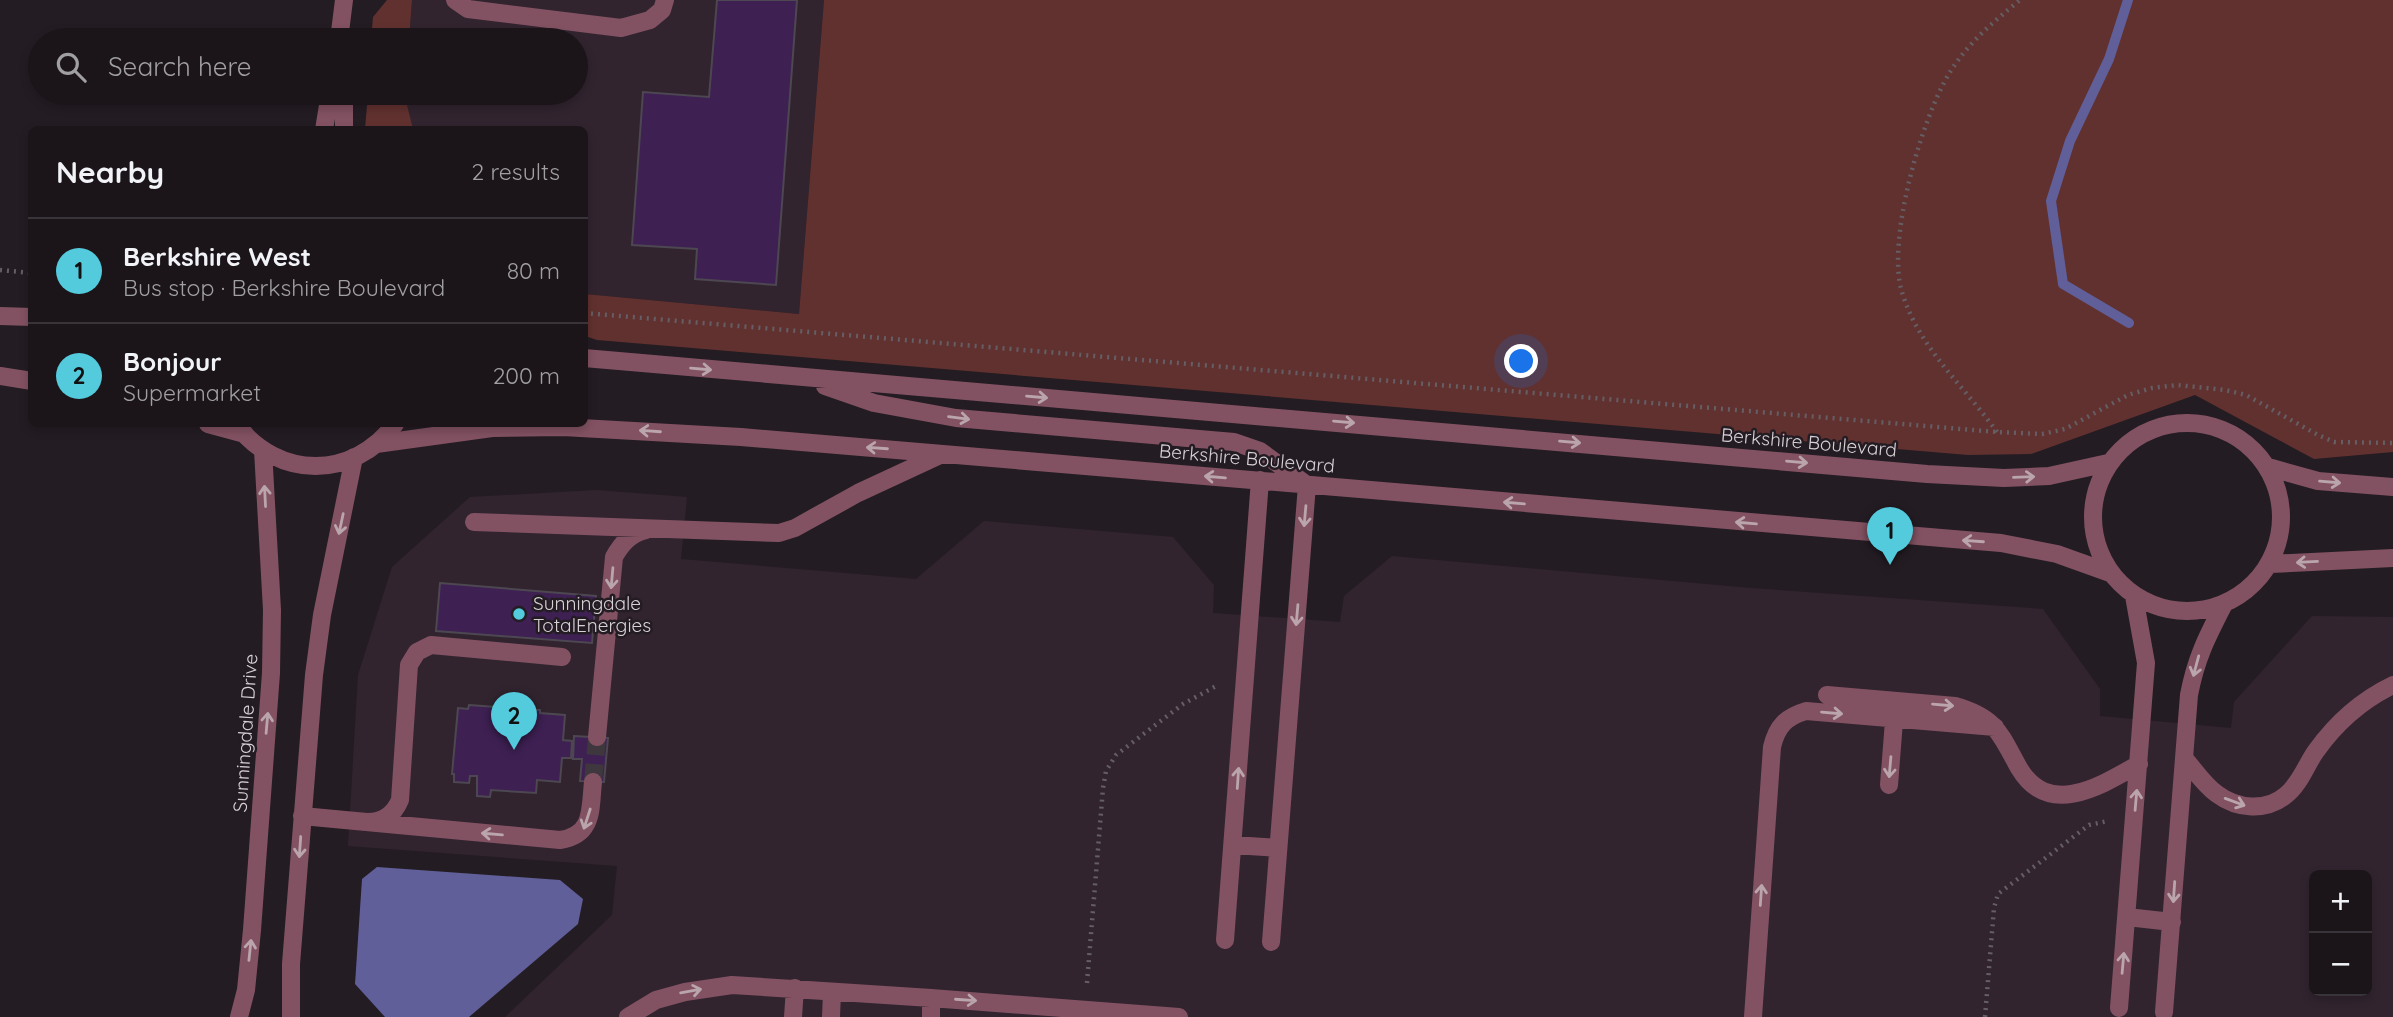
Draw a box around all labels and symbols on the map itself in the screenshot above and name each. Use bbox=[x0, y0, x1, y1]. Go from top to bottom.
your location bbox=[1504, 344, 1538, 378]
one-way arrow bbox=[689, 363, 712, 376]
one-way arrow bbox=[1025, 391, 1048, 404]
one-way arrow bbox=[947, 412, 970, 425]
one-way arrow bbox=[1332, 416, 1354, 429]
street label: Berkshire Boulevard bbox=[1720, 422, 1898, 462]
one-way arrow bbox=[639, 424, 662, 437]
one-way arrow bbox=[1558, 436, 1581, 449]
street label: Berkshire Boulevard bbox=[1158, 438, 1336, 478]
one-way arrow bbox=[866, 441, 889, 454]
one-way arrow bbox=[1785, 456, 1808, 469]
one-way arrow bbox=[1204, 470, 1227, 483]
one-way arrow bbox=[2012, 470, 2035, 483]
one-way arrow bbox=[2318, 475, 2340, 488]
one-way arrow bbox=[259, 485, 272, 508]
one-way arrow bbox=[1503, 496, 1526, 509]
one-way arrow bbox=[1298, 504, 1311, 527]
pin: 1 bbox=[1867, 507, 1913, 565]
one-way arrow bbox=[333, 512, 347, 535]
one-way arrow bbox=[1735, 516, 1758, 529]
one-way arrow bbox=[1962, 534, 1984, 547]
one-way arrow bbox=[2296, 555, 2319, 568]
one-way arrow bbox=[605, 566, 618, 589]
place label: Sunningdale TotalEnergies bbox=[533, 591, 651, 637]
one-way arrow bbox=[1290, 603, 1303, 626]
marker: Sunningdale TotalEnergies bbox=[511, 606, 527, 622]
street label: Sunningdale Drive bbox=[227, 653, 263, 813]
one-way arrow bbox=[2188, 655, 2201, 677]
pin: 2 bbox=[491, 692, 537, 750]
one-way arrow bbox=[1932, 699, 1954, 712]
one-way arrow bbox=[1820, 707, 1843, 720]
one-way arrow bbox=[261, 712, 274, 735]
one-way arrow bbox=[1883, 756, 1896, 778]
one-way arrow bbox=[1232, 767, 1245, 790]
one-way arrow bbox=[2130, 790, 2143, 812]
one-way arrow bbox=[2223, 797, 2245, 809]
one-way arrow bbox=[580, 807, 592, 829]
one-way arrow bbox=[482, 827, 504, 840]
one-way arrow bbox=[293, 835, 306, 858]
one-way arrow bbox=[2167, 880, 2180, 903]
one-way arrow bbox=[1755, 884, 1768, 906]
one-way arrow bbox=[243, 939, 256, 962]
one-way arrow bbox=[2117, 952, 2130, 974]
one-way arrow bbox=[679, 984, 701, 998]
one-way arrow bbox=[954, 994, 977, 1007]

